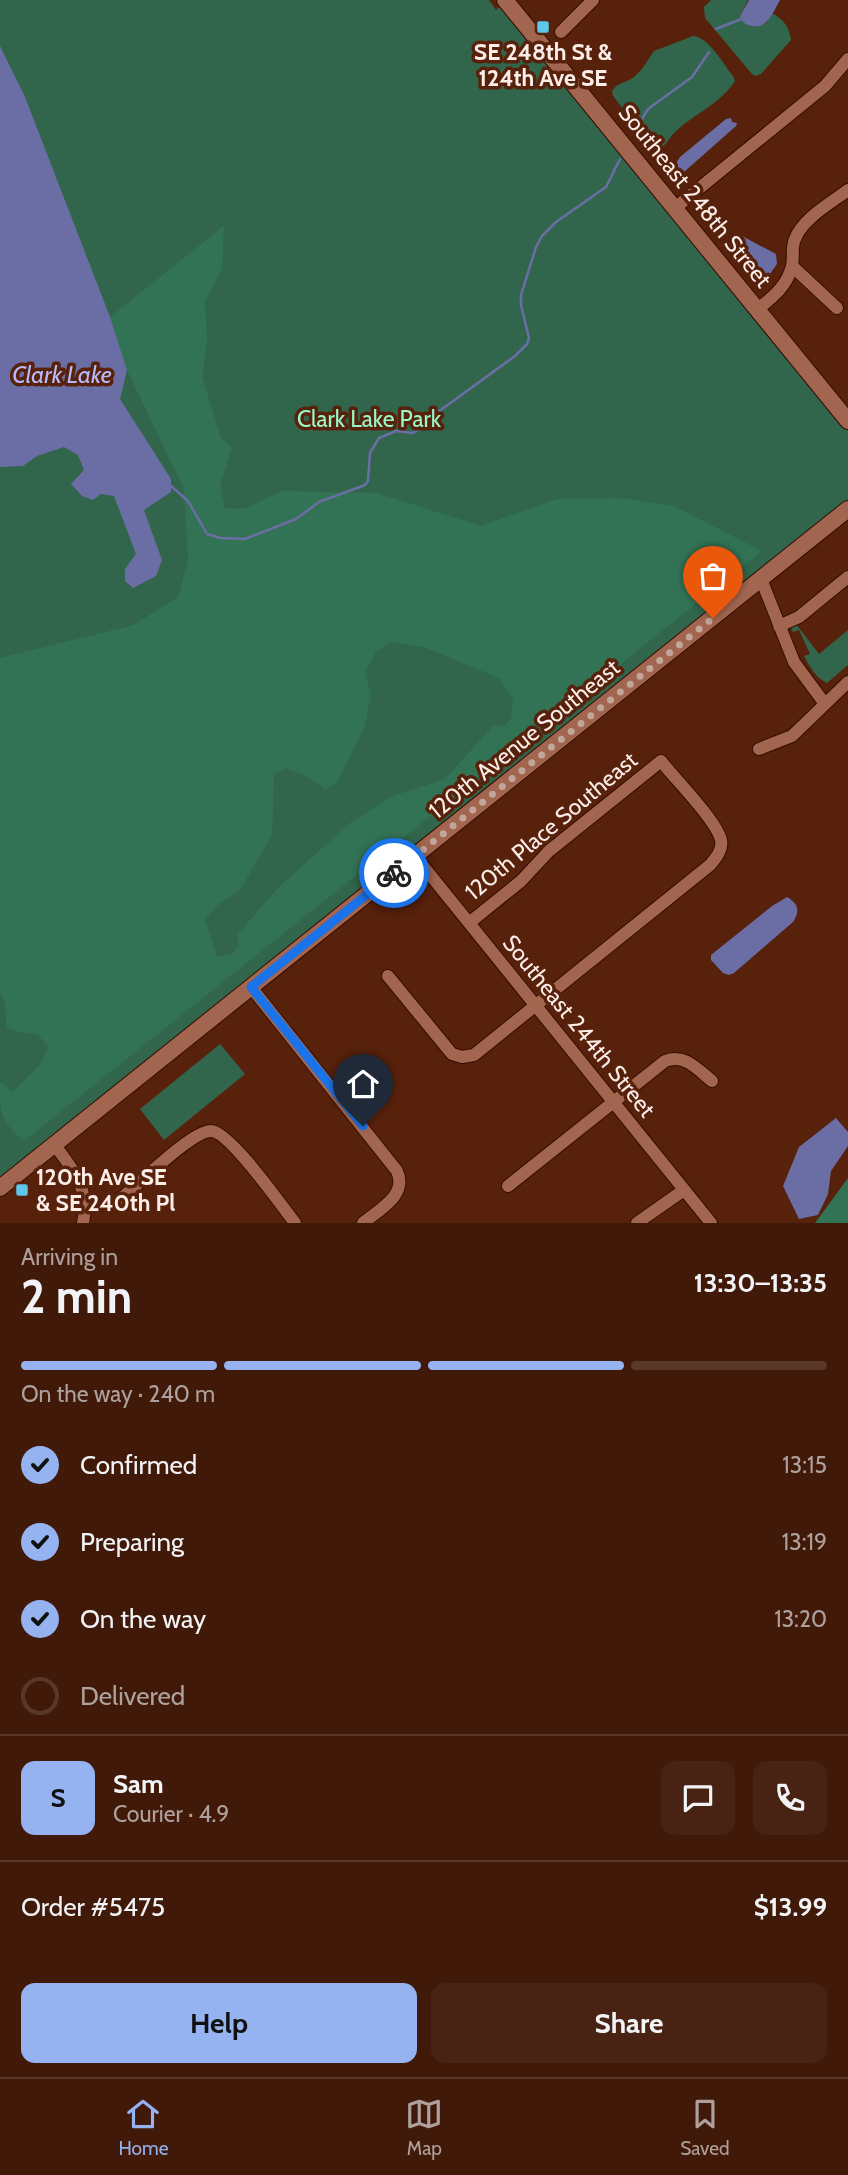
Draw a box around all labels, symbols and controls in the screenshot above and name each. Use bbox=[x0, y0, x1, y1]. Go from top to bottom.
marker: SE 248th St & 124th Ave SE bbox=[535, 19, 551, 35]
place label: SE 248th St & 124th Ave SE bbox=[474, 38, 613, 92]
street label: Southeast 248th Street bbox=[613, 99, 778, 293]
water label: Clark Lake bbox=[12, 360, 112, 389]
park label: Clark Lake Park bbox=[297, 405, 442, 433]
pin bbox=[683, 546, 743, 618]
icon: bag bbox=[694, 557, 732, 595]
street label: 120th Avenue Southeast bbox=[423, 653, 625, 825]
street label: 120th Place Southeast bbox=[459, 746, 643, 906]
courier bbox=[359, 838, 429, 908]
icon: bike bbox=[375, 854, 413, 892]
street label: Southeast 244th Street bbox=[497, 929, 661, 1123]
pin bbox=[333, 1054, 393, 1126]
icon: home bbox=[344, 1065, 382, 1103]
place label: 120th Ave SE & SE 240th Pl bbox=[36, 1163, 175, 1217]
marker: 120th Ave SE & SE 240th Pl bbox=[14, 1182, 30, 1198]
text: Arriving in bbox=[21, 1243, 118, 1271]
text: 13:30–13:35 bbox=[694, 1267, 827, 1299]
text: 2 min bbox=[21, 1269, 132, 1325]
text: On the way · 240 m bbox=[21, 1380, 215, 1408]
icon: check bbox=[21, 1446, 59, 1484]
text: Confirmed bbox=[80, 1449, 197, 1481]
text: 13:15 bbox=[782, 1451, 827, 1479]
icon: check bbox=[21, 1523, 59, 1561]
text: Preparing bbox=[80, 1526, 184, 1558]
text: 13:19 bbox=[782, 1528, 827, 1556]
icon: check bbox=[21, 1600, 59, 1638]
text: On the way bbox=[80, 1603, 206, 1635]
text: 13:20 bbox=[774, 1605, 827, 1633]
text: Delivered bbox=[80, 1680, 185, 1712]
button: chat bbox=[661, 1761, 735, 1835]
button: phone bbox=[753, 1761, 827, 1835]
text: Sam bbox=[113, 1768, 164, 1800]
text: S bbox=[50, 1782, 66, 1814]
text: Courier · 4.9 bbox=[113, 1800, 229, 1828]
text: Order #5475 bbox=[21, 1891, 165, 1923]
text: $13.99 bbox=[754, 1891, 827, 1923]
button: Help bbox=[21, 1983, 417, 2063]
button: Share bbox=[431, 1983, 827, 2063]
tab: Home bbox=[118, 2095, 168, 2160]
tab: Map bbox=[405, 2095, 443, 2160]
tab: Saved bbox=[680, 2095, 730, 2160]

